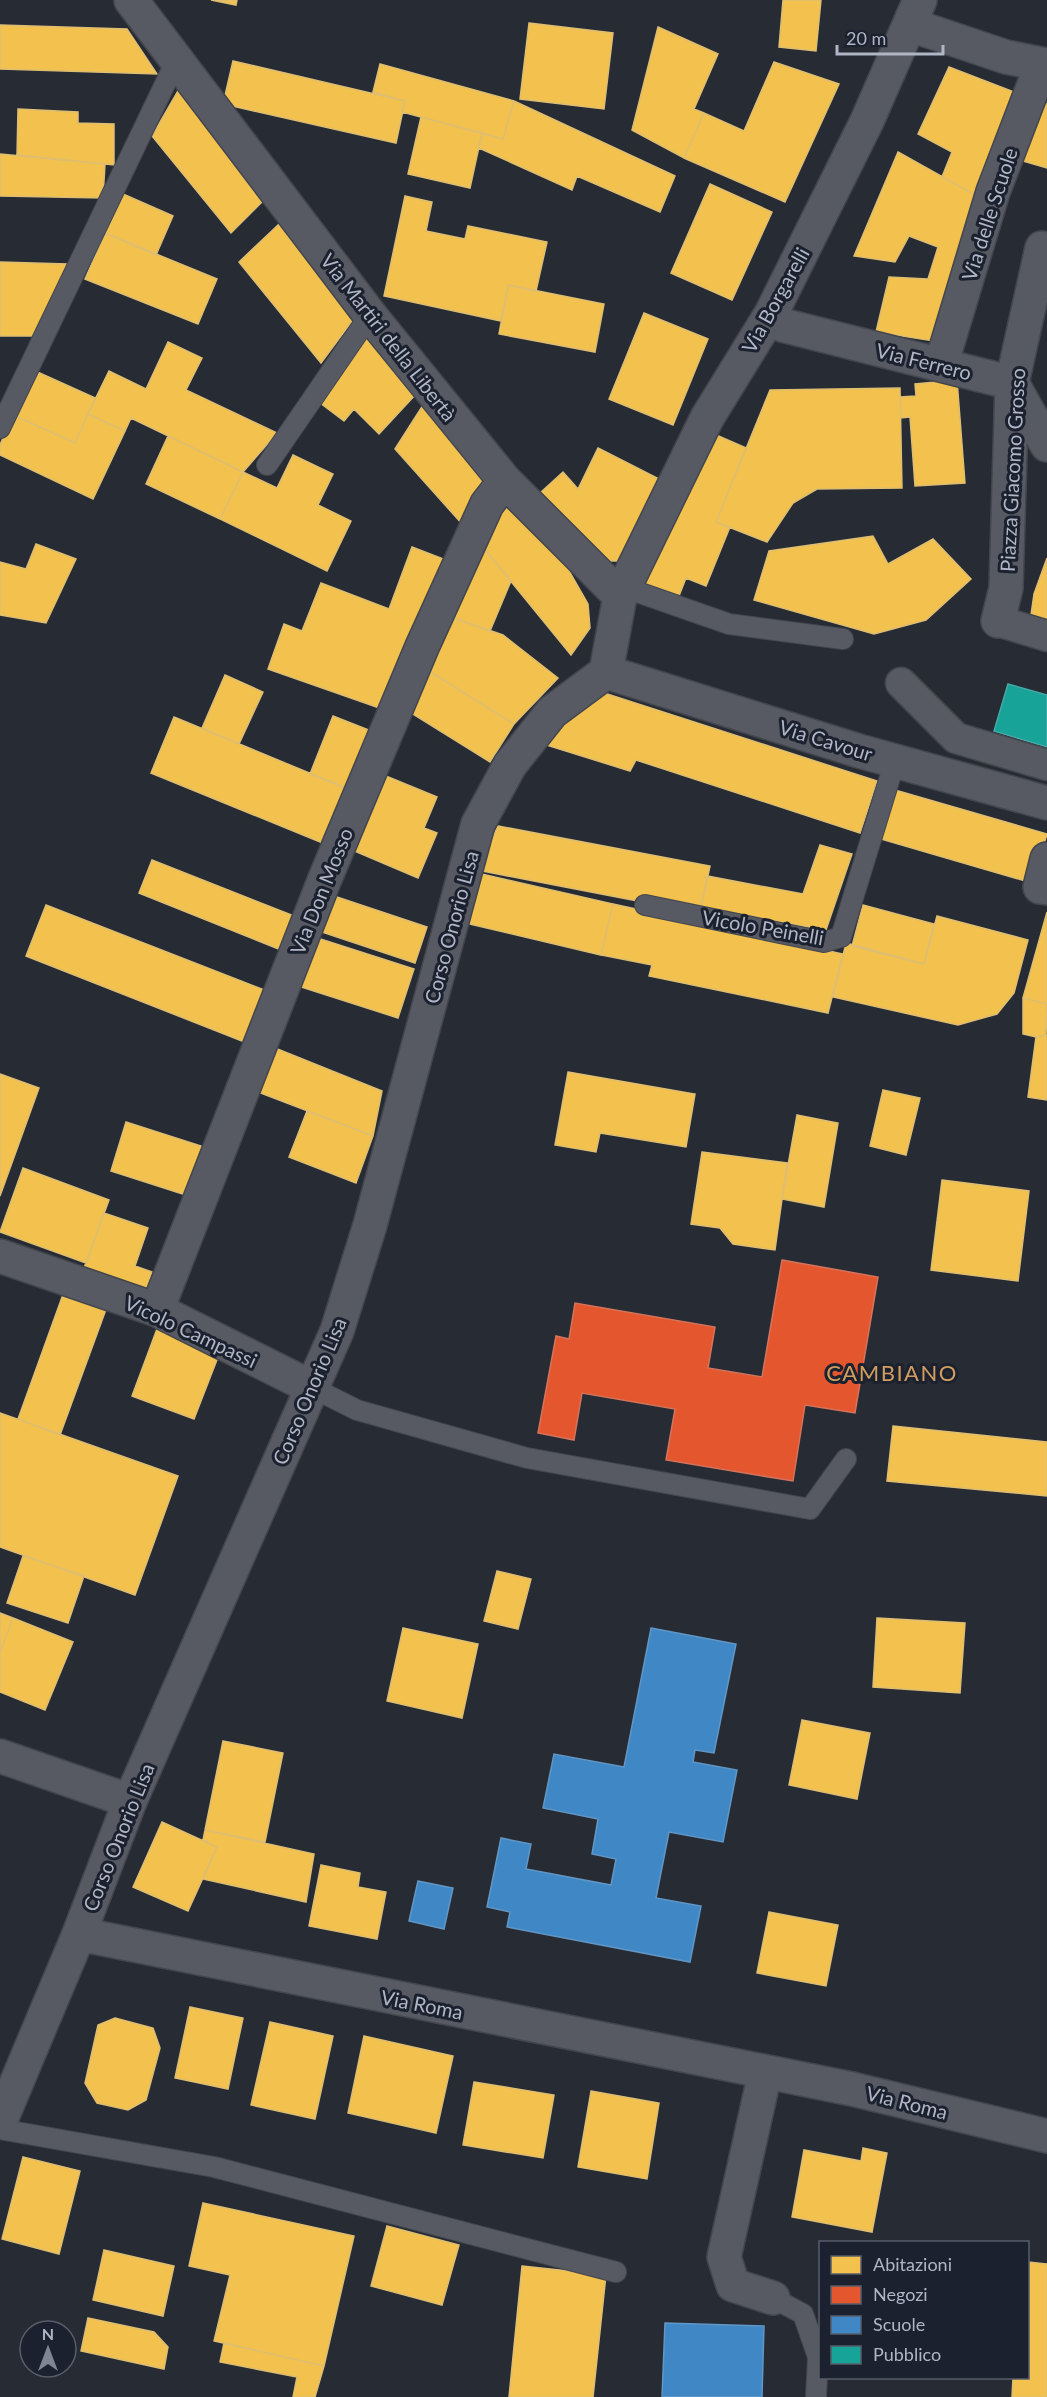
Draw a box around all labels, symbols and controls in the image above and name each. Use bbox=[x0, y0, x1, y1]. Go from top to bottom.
scale bar bbox=[837, 18, 944, 56]
text: 20 m bbox=[846, 27, 886, 49]
street label: Via delle Scuole bbox=[956, 144, 1022, 284]
street label: Via Borgarelli bbox=[736, 243, 814, 357]
street label: Via Martiri della Libertà bbox=[316, 248, 462, 426]
street label: Via Ferrero bbox=[874, 338, 974, 384]
street label: Piazza Giacomo Grosso bbox=[995, 367, 1029, 573]
street label: Via Cavour bbox=[776, 714, 876, 766]
street label: Via Don Mosso bbox=[285, 824, 357, 958]
street label: Corso Onorio Lisa bbox=[419, 848, 483, 1006]
street label: Vicolo Peinelli bbox=[700, 905, 826, 949]
street label: Vicolo Campassi bbox=[121, 1290, 261, 1372]
street label: Corso Onorio Lisa bbox=[267, 1314, 351, 1468]
district label: CAMBIANO bbox=[826, 1359, 958, 1386]
street label: Corso Onorio Lisa bbox=[77, 1760, 159, 1914]
street label: Via Roma bbox=[379, 1984, 465, 2024]
street label: Via Roma bbox=[864, 2080, 950, 2124]
legend bbox=[819, 2241, 1029, 2379]
text: Abitazioni bbox=[873, 2253, 952, 2275]
text: Negozi bbox=[873, 2283, 928, 2305]
text: Scuole bbox=[873, 2313, 925, 2335]
north arrow bbox=[18, 2319, 78, 2379]
text: N bbox=[42, 2324, 54, 2343]
text: Pubblico bbox=[873, 2343, 941, 2365]

